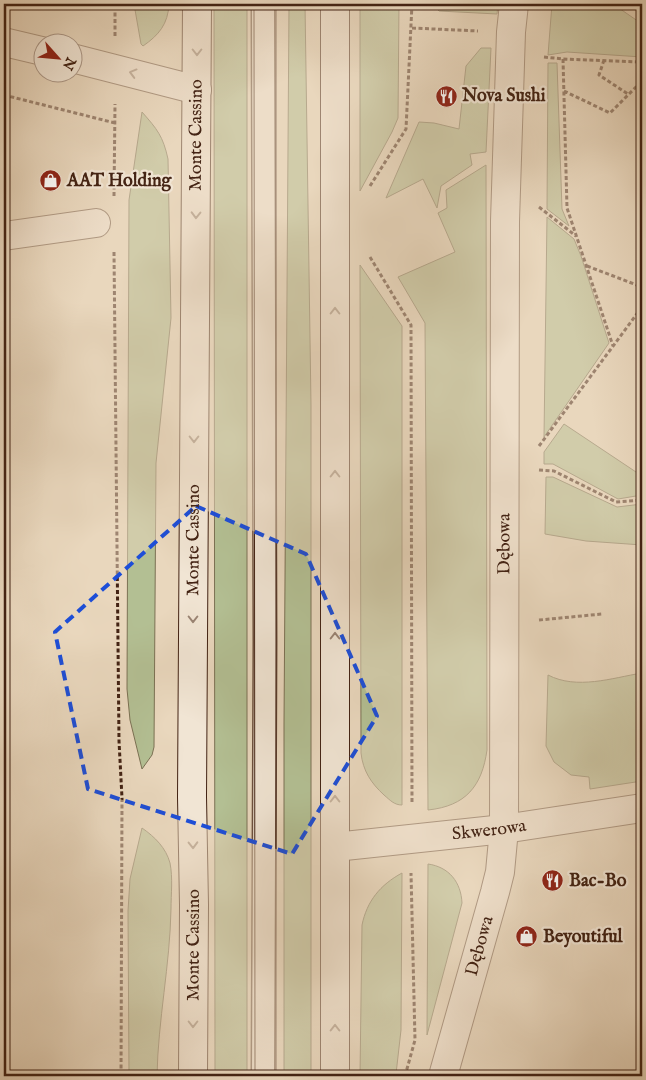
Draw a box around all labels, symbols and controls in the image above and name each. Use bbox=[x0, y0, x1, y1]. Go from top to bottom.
north arrow bbox=[32, 32, 82, 82]
one-way arrow bbox=[192, 49, 202, 57]
text: N bbox=[58, 53, 80, 73]
one-way arrow bbox=[129, 68, 138, 79]
street label: Monte Cassino bbox=[184, 79, 208, 191]
restaurant icon: Nova Sushi bbox=[434, 84, 458, 108]
place label: Nova Sushi bbox=[461, 85, 546, 108]
shop icon: AAT Holding bbox=[39, 169, 63, 193]
place label: AAT Holding bbox=[66, 170, 173, 193]
one-way arrow bbox=[190, 211, 201, 219]
one-way arrow bbox=[330, 307, 340, 314]
one-way arrow bbox=[189, 435, 200, 443]
one-way arrow bbox=[330, 469, 340, 477]
street label: Monte Cassino bbox=[182, 484, 205, 596]
street label: Dębowa bbox=[493, 513, 516, 575]
one-way arrow bbox=[188, 616, 198, 623]
one-way arrow bbox=[330, 632, 340, 640]
one-way arrow bbox=[330, 794, 340, 802]
street label: Skwerowa bbox=[451, 814, 528, 846]
one-way arrow bbox=[188, 842, 198, 850]
restaurant icon: Bac-Bo bbox=[541, 869, 565, 893]
place label: Bac-Bo bbox=[569, 870, 627, 893]
street label: Monte Cassino bbox=[182, 889, 206, 1001]
street label: Dębowa bbox=[460, 913, 499, 979]
shop icon: Beyoutiful bbox=[515, 925, 539, 949]
place label: Beyoutiful bbox=[543, 926, 624, 949]
one-way arrow bbox=[188, 1020, 198, 1028]
one-way arrow bbox=[330, 1023, 340, 1031]

